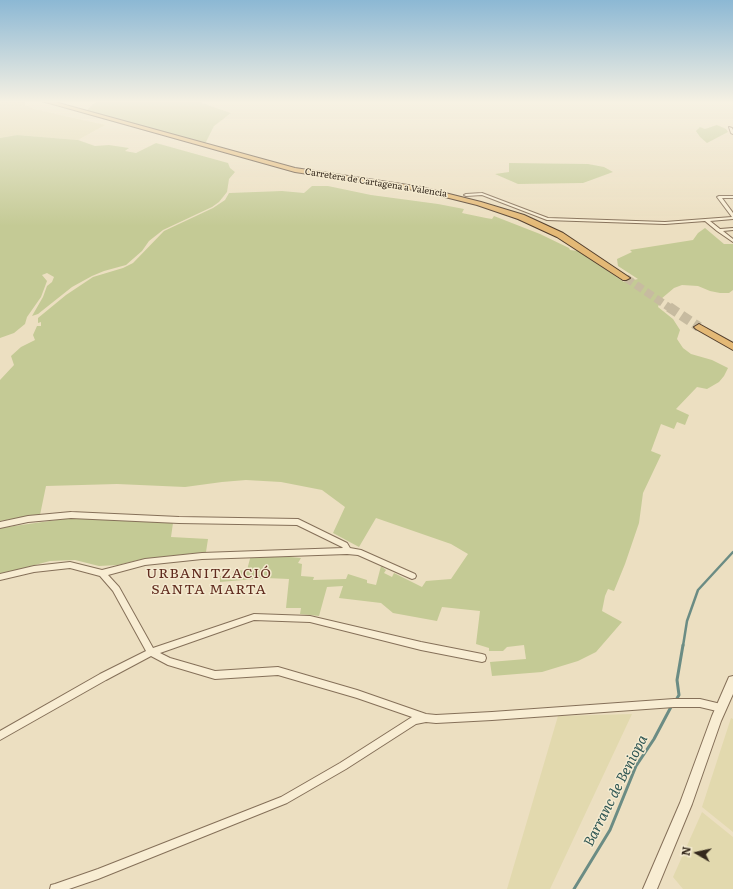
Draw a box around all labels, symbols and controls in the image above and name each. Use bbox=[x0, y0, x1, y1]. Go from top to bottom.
street label: Carretera de Cartagena a Valencia bbox=[304, 166, 448, 200]
district label: URBANITZACIÓ SANTA MARTA bbox=[146, 566, 272, 598]
water label: Barranc de Beniopa bbox=[581, 732, 651, 850]
north arrow bbox=[677, 833, 717, 873]
text: N bbox=[677, 845, 694, 857]

